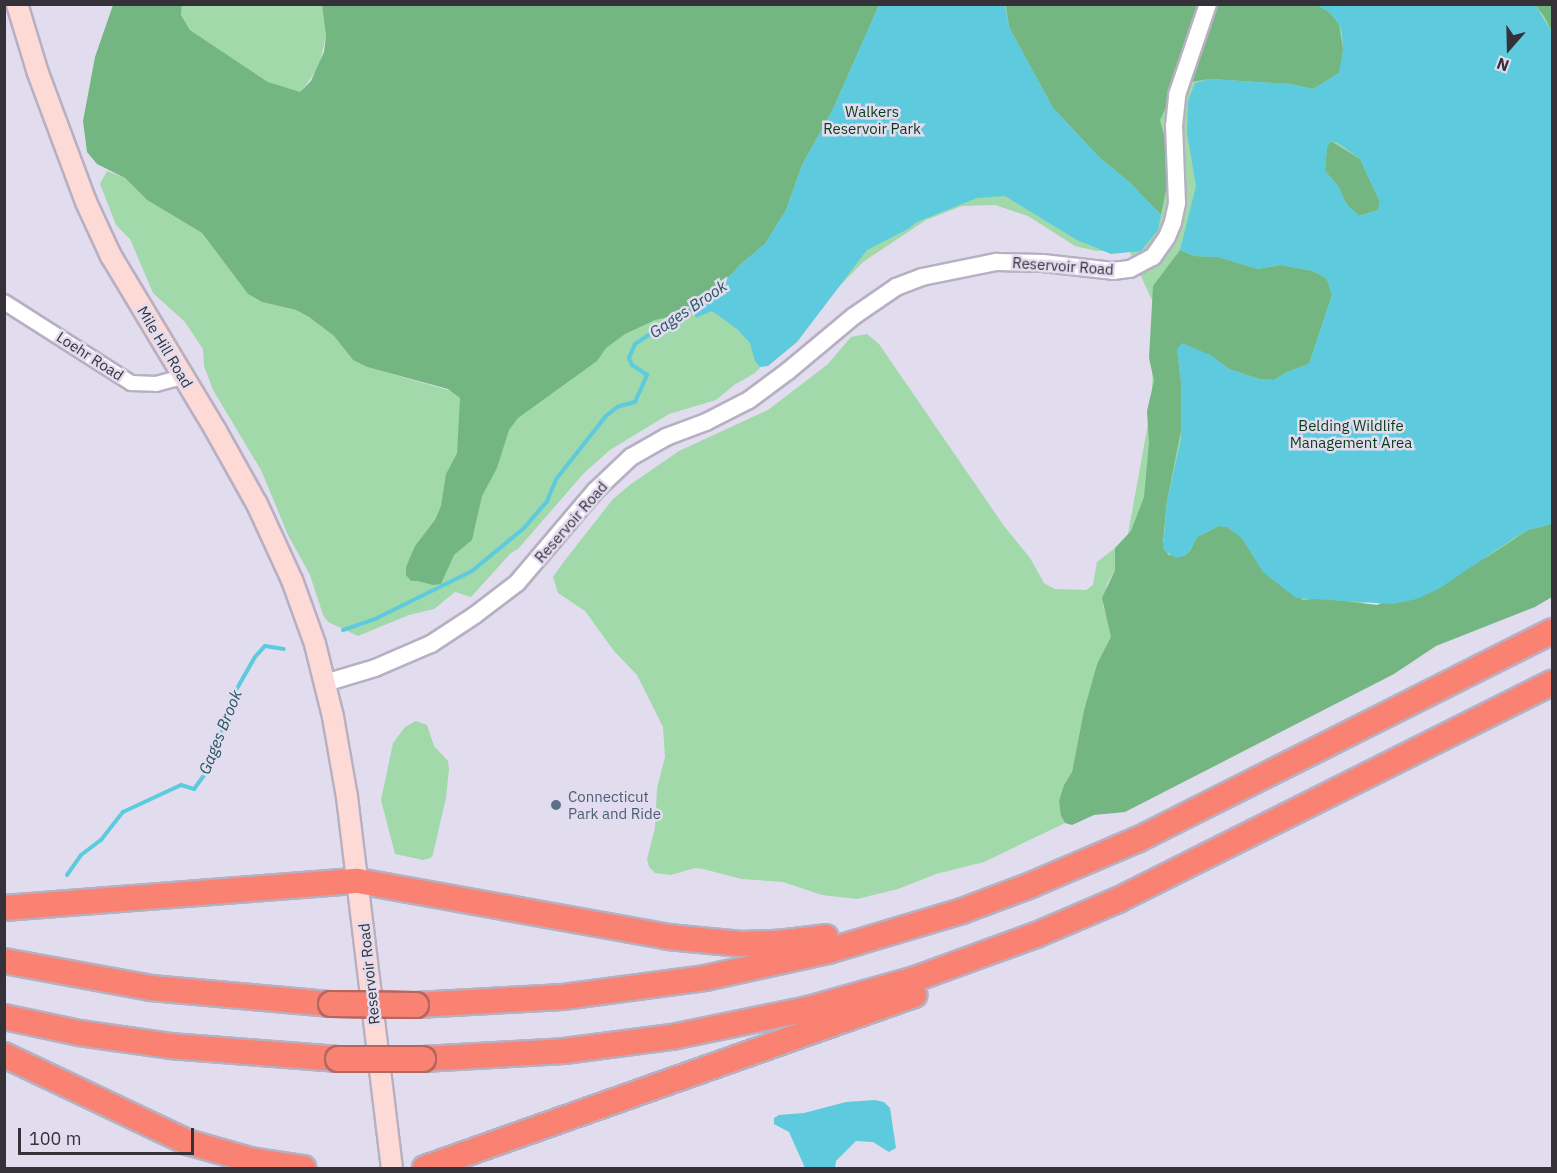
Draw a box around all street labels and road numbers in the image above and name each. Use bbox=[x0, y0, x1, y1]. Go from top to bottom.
street label: Reservoir Road bbox=[1012, 253, 1114, 279]
street label: Mile Hill Road bbox=[134, 303, 196, 391]
street label: Loehr Road bbox=[53, 328, 127, 384]
street label: Reservoir Road bbox=[531, 478, 611, 566]
street label: Reservoir Road bbox=[355, 922, 383, 1026]

